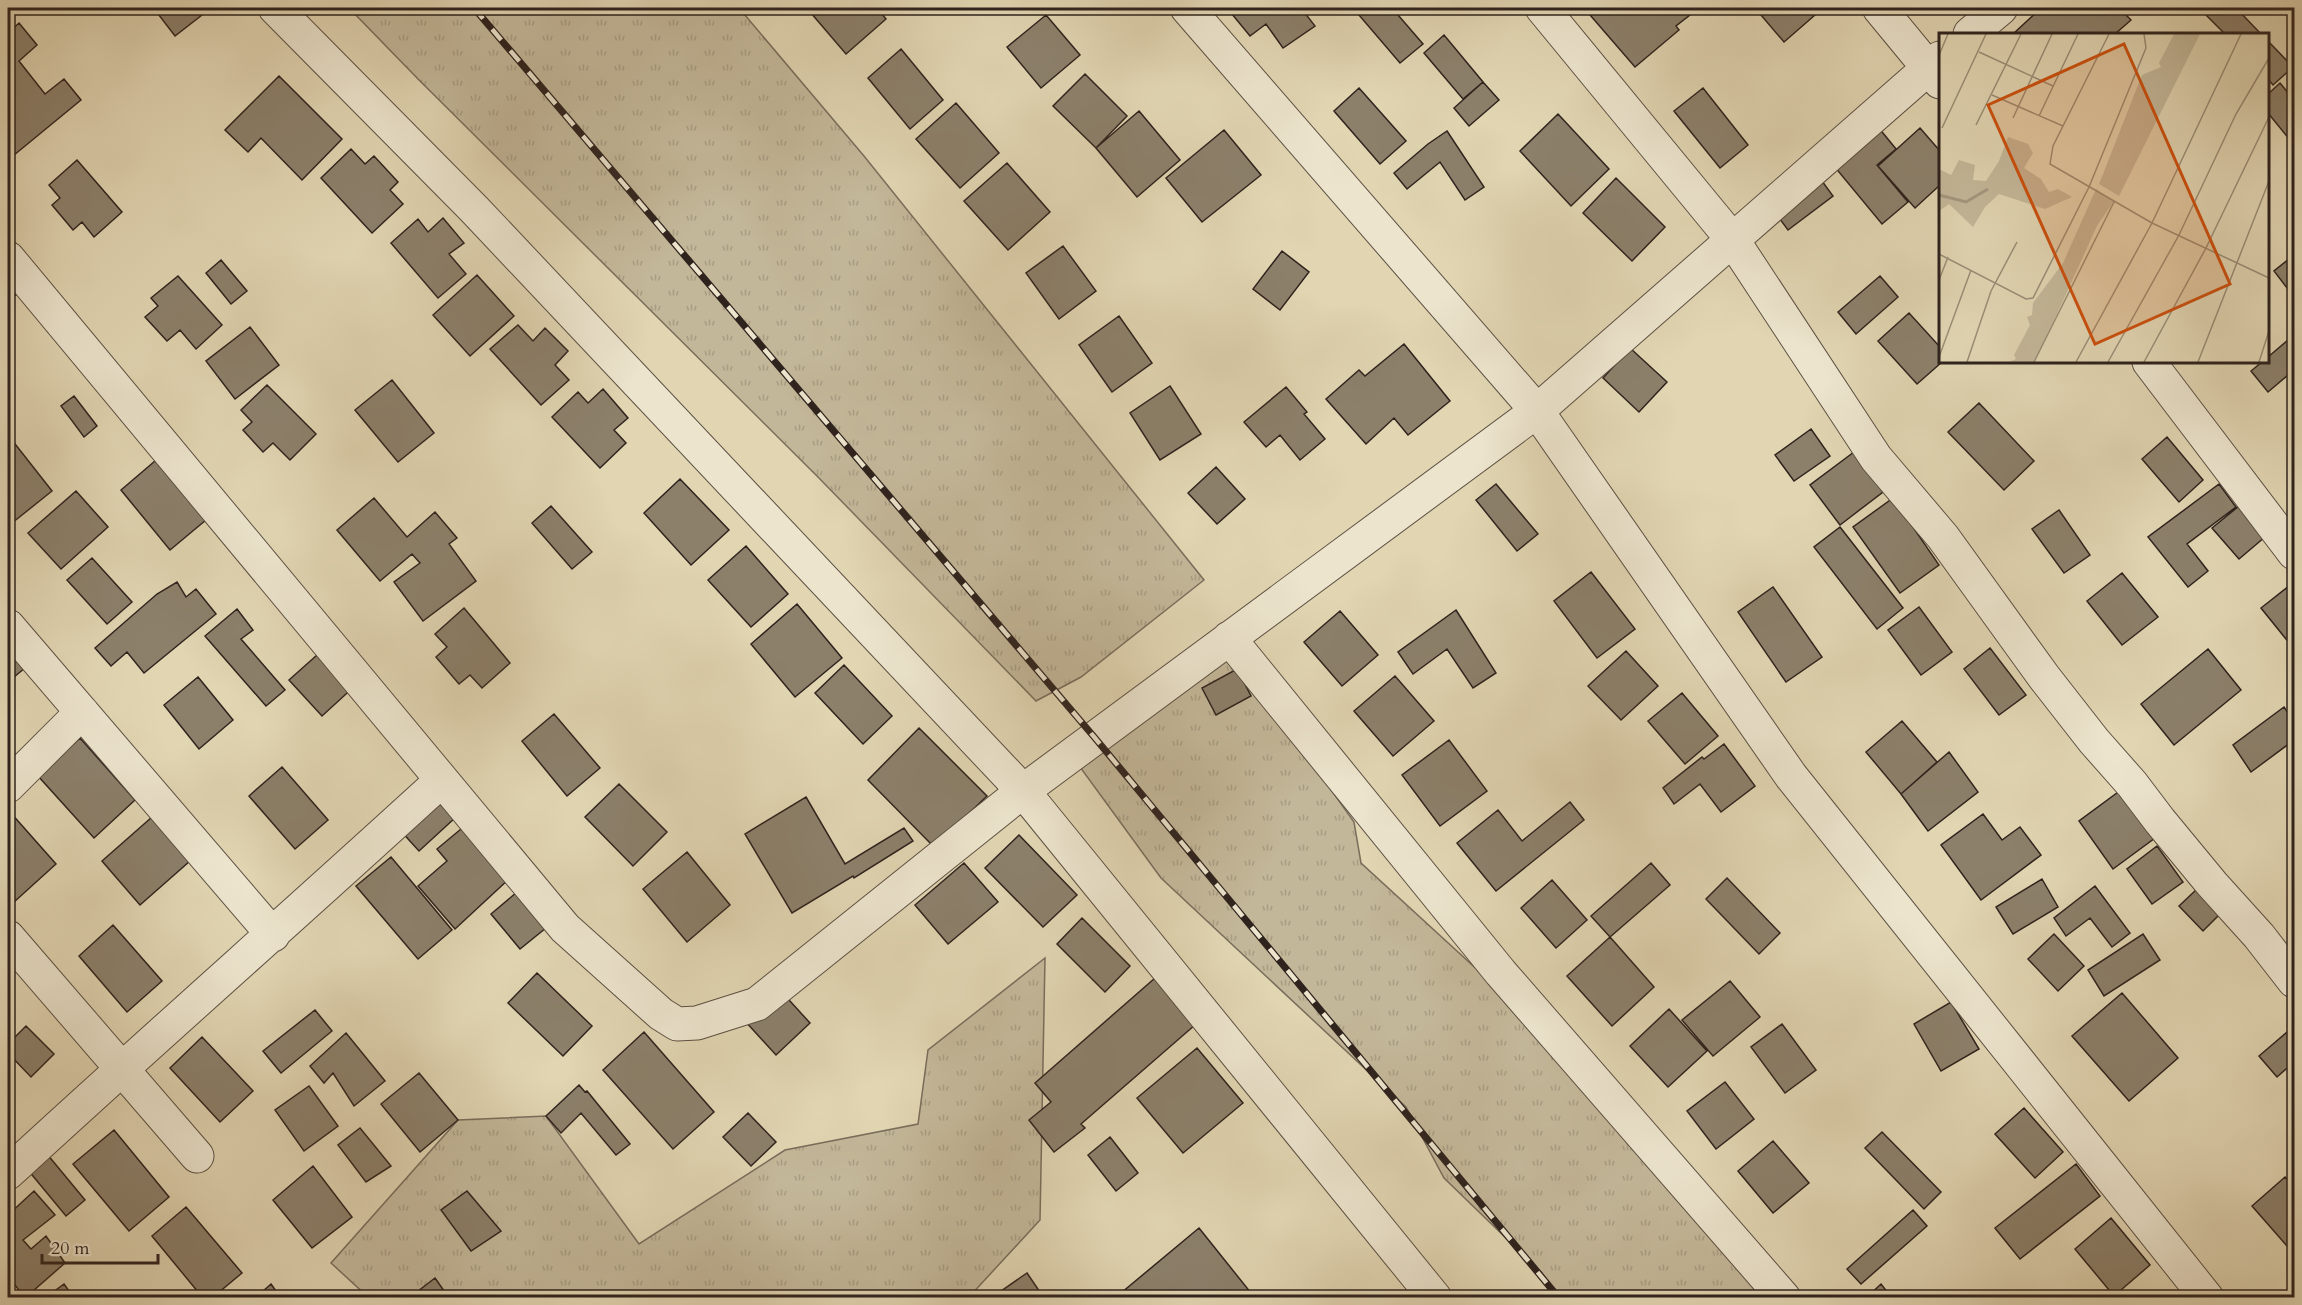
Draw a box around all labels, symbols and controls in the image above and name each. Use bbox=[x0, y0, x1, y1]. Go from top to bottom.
inset map bbox=[1939, 33, 2269, 363]
scale bar bbox=[42, 1227, 158, 1265]
text: 20 m bbox=[51, 1236, 90, 1261]

